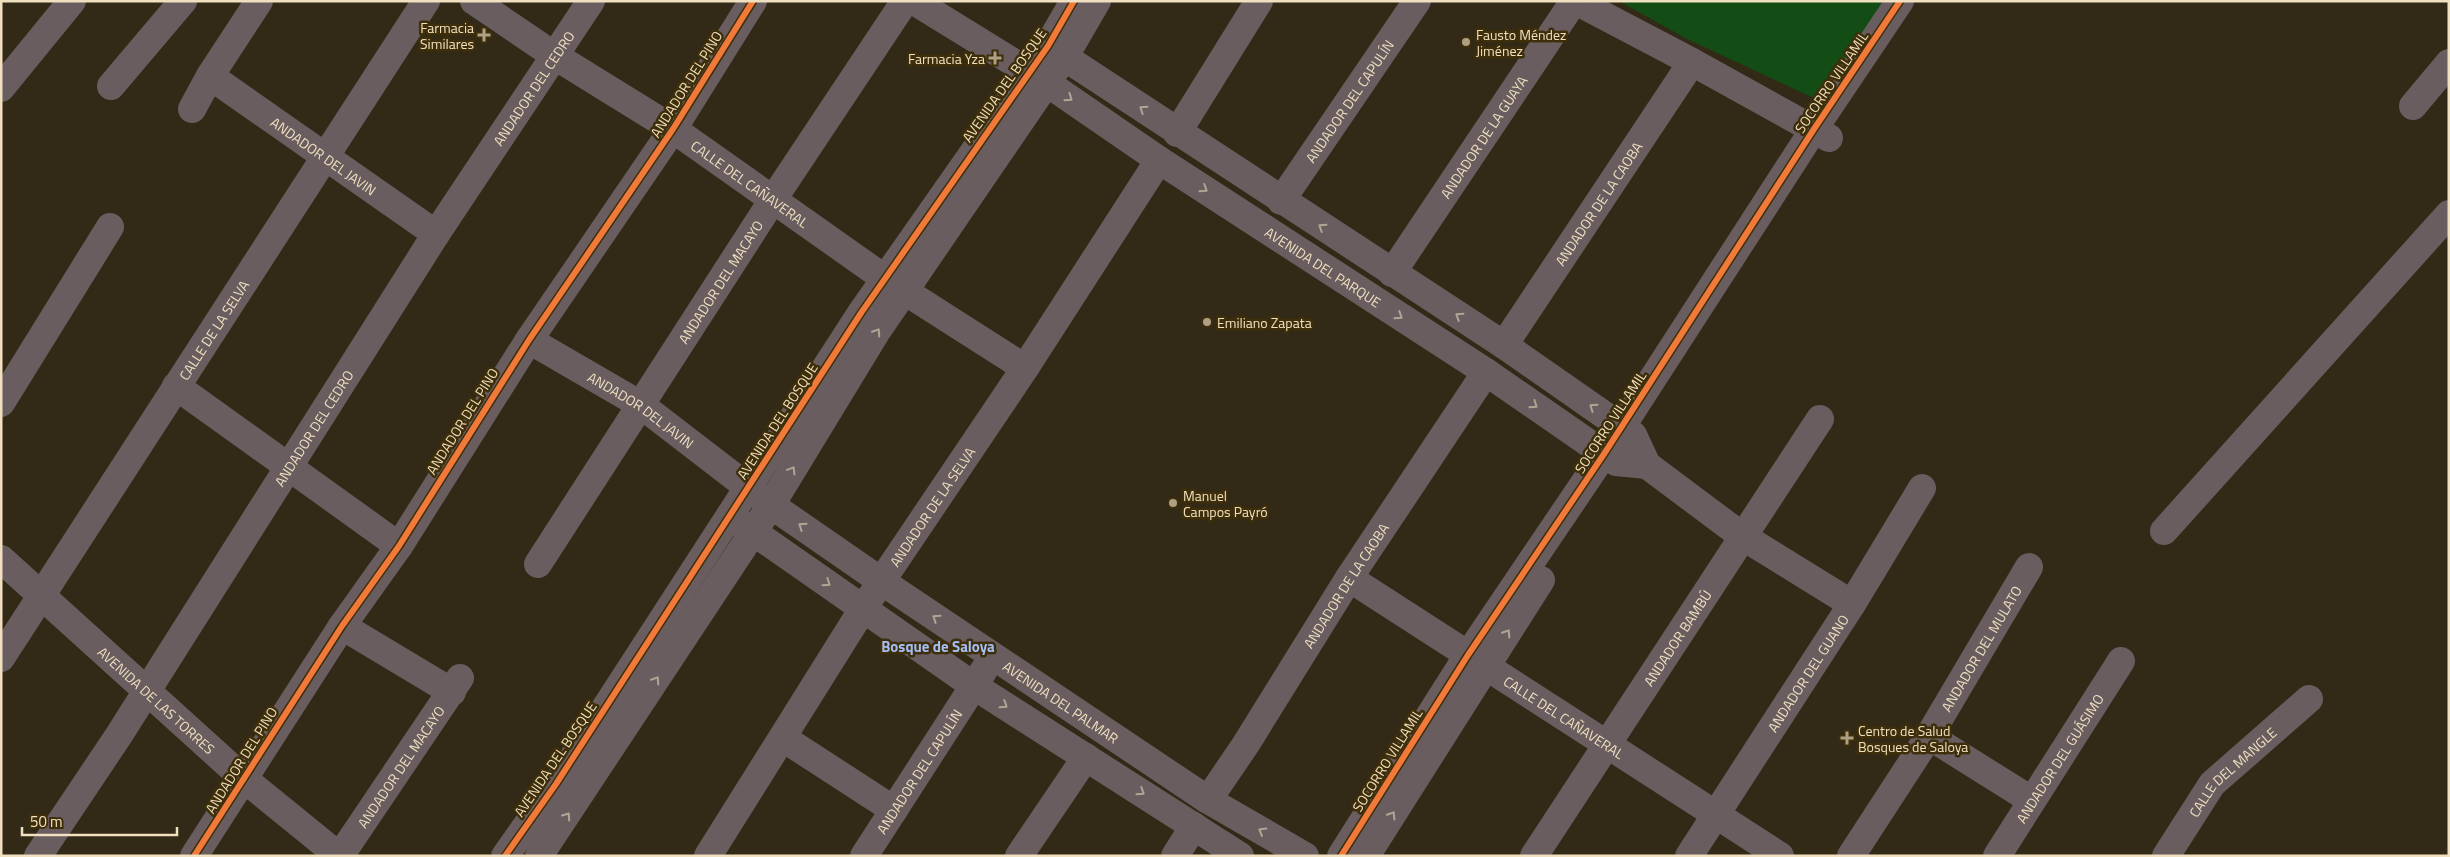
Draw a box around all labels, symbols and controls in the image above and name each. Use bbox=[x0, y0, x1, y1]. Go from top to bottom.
place label: Farmacia Similares bbox=[420, 17, 474, 54]
street label: AVENIDA DEL BOSQUE bbox=[957, 23, 1051, 146]
place label: Fausto Méndez Jiménez bbox=[1476, 24, 1566, 61]
street label: ANDADOR DEL CEDRO bbox=[487, 26, 579, 149]
street label: ANDADOR DEL PINO bbox=[645, 27, 727, 141]
street label: SOCORRO VILLAMIL bbox=[1789, 27, 1873, 137]
marker: Farmacia Similares bbox=[478, 29, 490, 41]
street label: ANDADOR DEL CAPULÍN bbox=[1300, 35, 1398, 167]
marker: Fausto Méndez Jiménez bbox=[1460, 36, 1472, 48]
place label: Farmacia Yza bbox=[908, 48, 985, 69]
marker: Farmacia Yza bbox=[989, 52, 1001, 64]
street label: ANDADOR DE LA GUAYA bbox=[1435, 71, 1532, 202]
one-way arrow bbox=[1063, 92, 1073, 101]
one-way arrow bbox=[1139, 106, 1148, 115]
street label: ANDADOR DEL JAVIN bbox=[267, 111, 381, 200]
street label: CALLE DEL CAÑAVERAL bbox=[687, 135, 813, 232]
street label: ANDADOR DE LA CAOBA bbox=[1549, 137, 1647, 270]
one-way arrow bbox=[1198, 183, 1207, 192]
street label: ANDADOR DEL MACAYO bbox=[672, 216, 768, 347]
street label: AVENIDA DEL PARQUE bbox=[1261, 221, 1386, 312]
one-way arrow bbox=[1319, 224, 1328, 233]
street label: CALLE DE LA SELVA bbox=[173, 275, 254, 384]
one-way arrow bbox=[1394, 309, 1403, 319]
place label: Emiliano Zapata bbox=[1217, 312, 1312, 333]
one-way arrow bbox=[1455, 312, 1464, 322]
marker: Emiliano Zapata bbox=[1201, 316, 1213, 328]
one-way arrow bbox=[871, 328, 880, 337]
street label: AVENIDA DEL BOSQUE bbox=[731, 358, 823, 483]
street label: ANDADOR DEL PINO bbox=[421, 364, 503, 478]
street label: ANDADOR DEL CEDRO bbox=[269, 366, 358, 490]
street label: ANDADOR DEL JAVIN bbox=[584, 366, 699, 453]
street label: SOCORRO VILLAMIL bbox=[1569, 366, 1651, 477]
one-way arrow bbox=[1529, 399, 1538, 409]
one-way arrow bbox=[1589, 404, 1599, 413]
street label: ANDADOR DE LA SELVA bbox=[884, 442, 980, 571]
one-way arrow bbox=[786, 467, 796, 476]
place label: Manuel Campos Payró bbox=[1183, 485, 1268, 522]
marker: Manuel Campos Payró bbox=[1167, 497, 1179, 509]
street label: ANDADOR DE LA CAOBA bbox=[1298, 518, 1394, 652]
one-way arrow bbox=[798, 523, 808, 532]
one-way arrow bbox=[822, 576, 831, 586]
street label: ANDADOR DEL MULATO bbox=[1935, 581, 2026, 715]
street label: ANDADOR BAMBÚ bbox=[1638, 585, 1716, 690]
street label: ANDADOR DEL GUANO bbox=[1762, 610, 1853, 736]
one-way arrow bbox=[932, 615, 942, 624]
one-way arrow bbox=[1501, 629, 1510, 638]
district label: Bosque de Saloya bbox=[881, 635, 995, 658]
street label: AVENIDA DE LAS TORRES bbox=[93, 641, 220, 759]
street label: AVENIDA DEL PALMAR bbox=[999, 655, 1123, 748]
street label: CALLE DEL CAÑAVERAL bbox=[1500, 670, 1629, 764]
one-way arrow bbox=[650, 676, 660, 685]
street label: ANDADOR DEL GUÁSIMO bbox=[2010, 689, 2108, 827]
street label: AVENIDA DEL BOSQUE bbox=[509, 697, 602, 821]
one-way arrow bbox=[998, 699, 1008, 708]
street label: ANDADOR DEL MACAYO bbox=[352, 701, 449, 832]
street label: ANDADOR DEL PINO bbox=[200, 703, 282, 817]
street label: SOCORRO VILLAMIL bbox=[1347, 704, 1427, 816]
street label: ANDADOR DEL CAPULÍN bbox=[871, 705, 967, 838]
place label: Centro de Salud Bosques de Saloya bbox=[1858, 720, 1968, 757]
street label: CALLE DEL MANGLE bbox=[2183, 722, 2281, 821]
marker: Centro de Salud Bosques de Saloya bbox=[1840, 731, 1854, 745]
one-way arrow bbox=[1136, 786, 1145, 796]
scale bar bbox=[22, 804, 178, 836]
text: 50 m bbox=[30, 810, 63, 833]
one-way arrow bbox=[1386, 811, 1395, 820]
one-way arrow bbox=[561, 812, 570, 821]
one-way arrow bbox=[1259, 828, 1268, 838]

